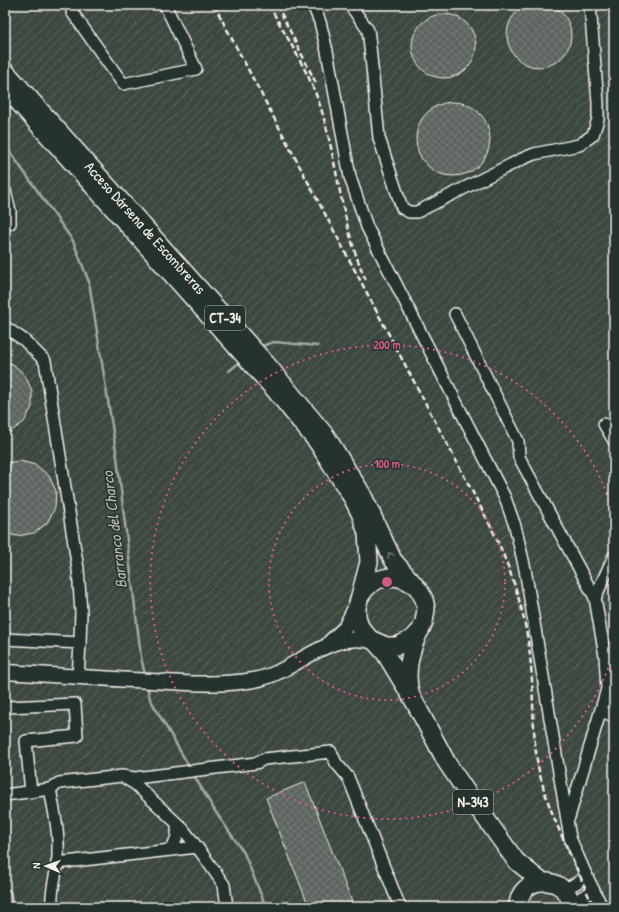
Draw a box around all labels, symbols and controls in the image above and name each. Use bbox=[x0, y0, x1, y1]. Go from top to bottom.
street label: Acceso Dársena de Escombreras bbox=[80, 157, 211, 299]
road number: CT-34 bbox=[205, 306, 245, 330]
text: 200 m bbox=[373, 336, 401, 353]
text: 100 m bbox=[374, 455, 400, 472]
water label: Barranco del Charco bbox=[96, 469, 132, 590]
one-way arrow bbox=[388, 552, 395, 559]
centre of rings bbox=[380, 575, 394, 589]
road number: N-343 bbox=[453, 790, 493, 814]
north arrow bbox=[26, 846, 66, 886]
text: N bbox=[29, 862, 43, 869]

